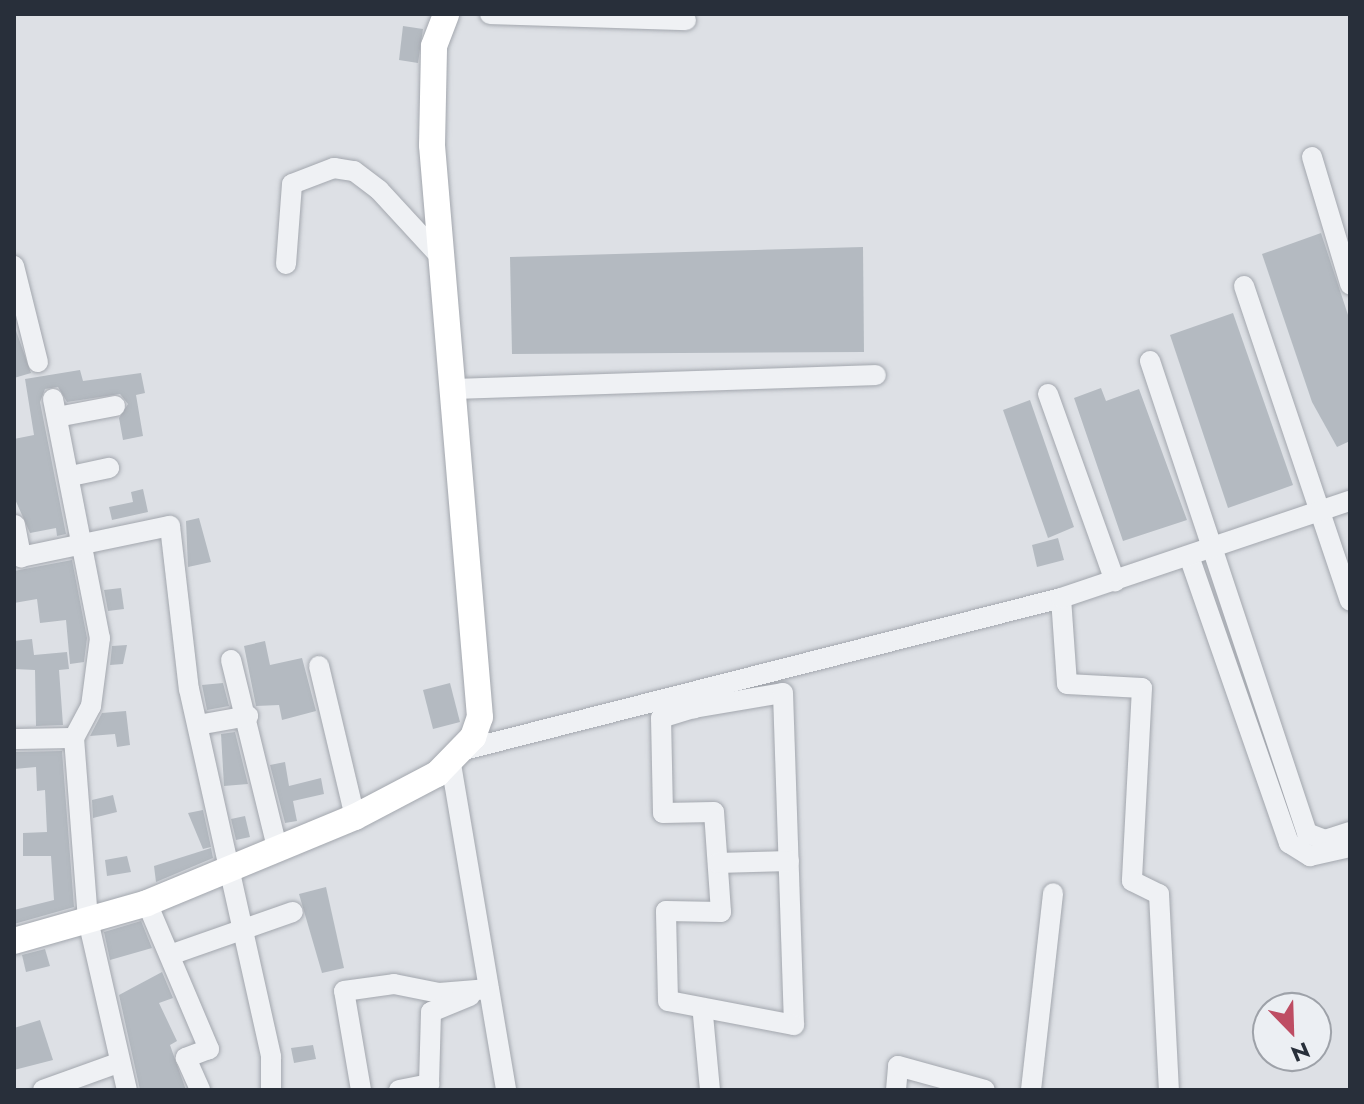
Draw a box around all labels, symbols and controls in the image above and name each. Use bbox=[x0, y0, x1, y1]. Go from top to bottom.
north arrow bbox=[1252, 992, 1332, 1072]
text: N bbox=[1286, 1034, 1315, 1070]

